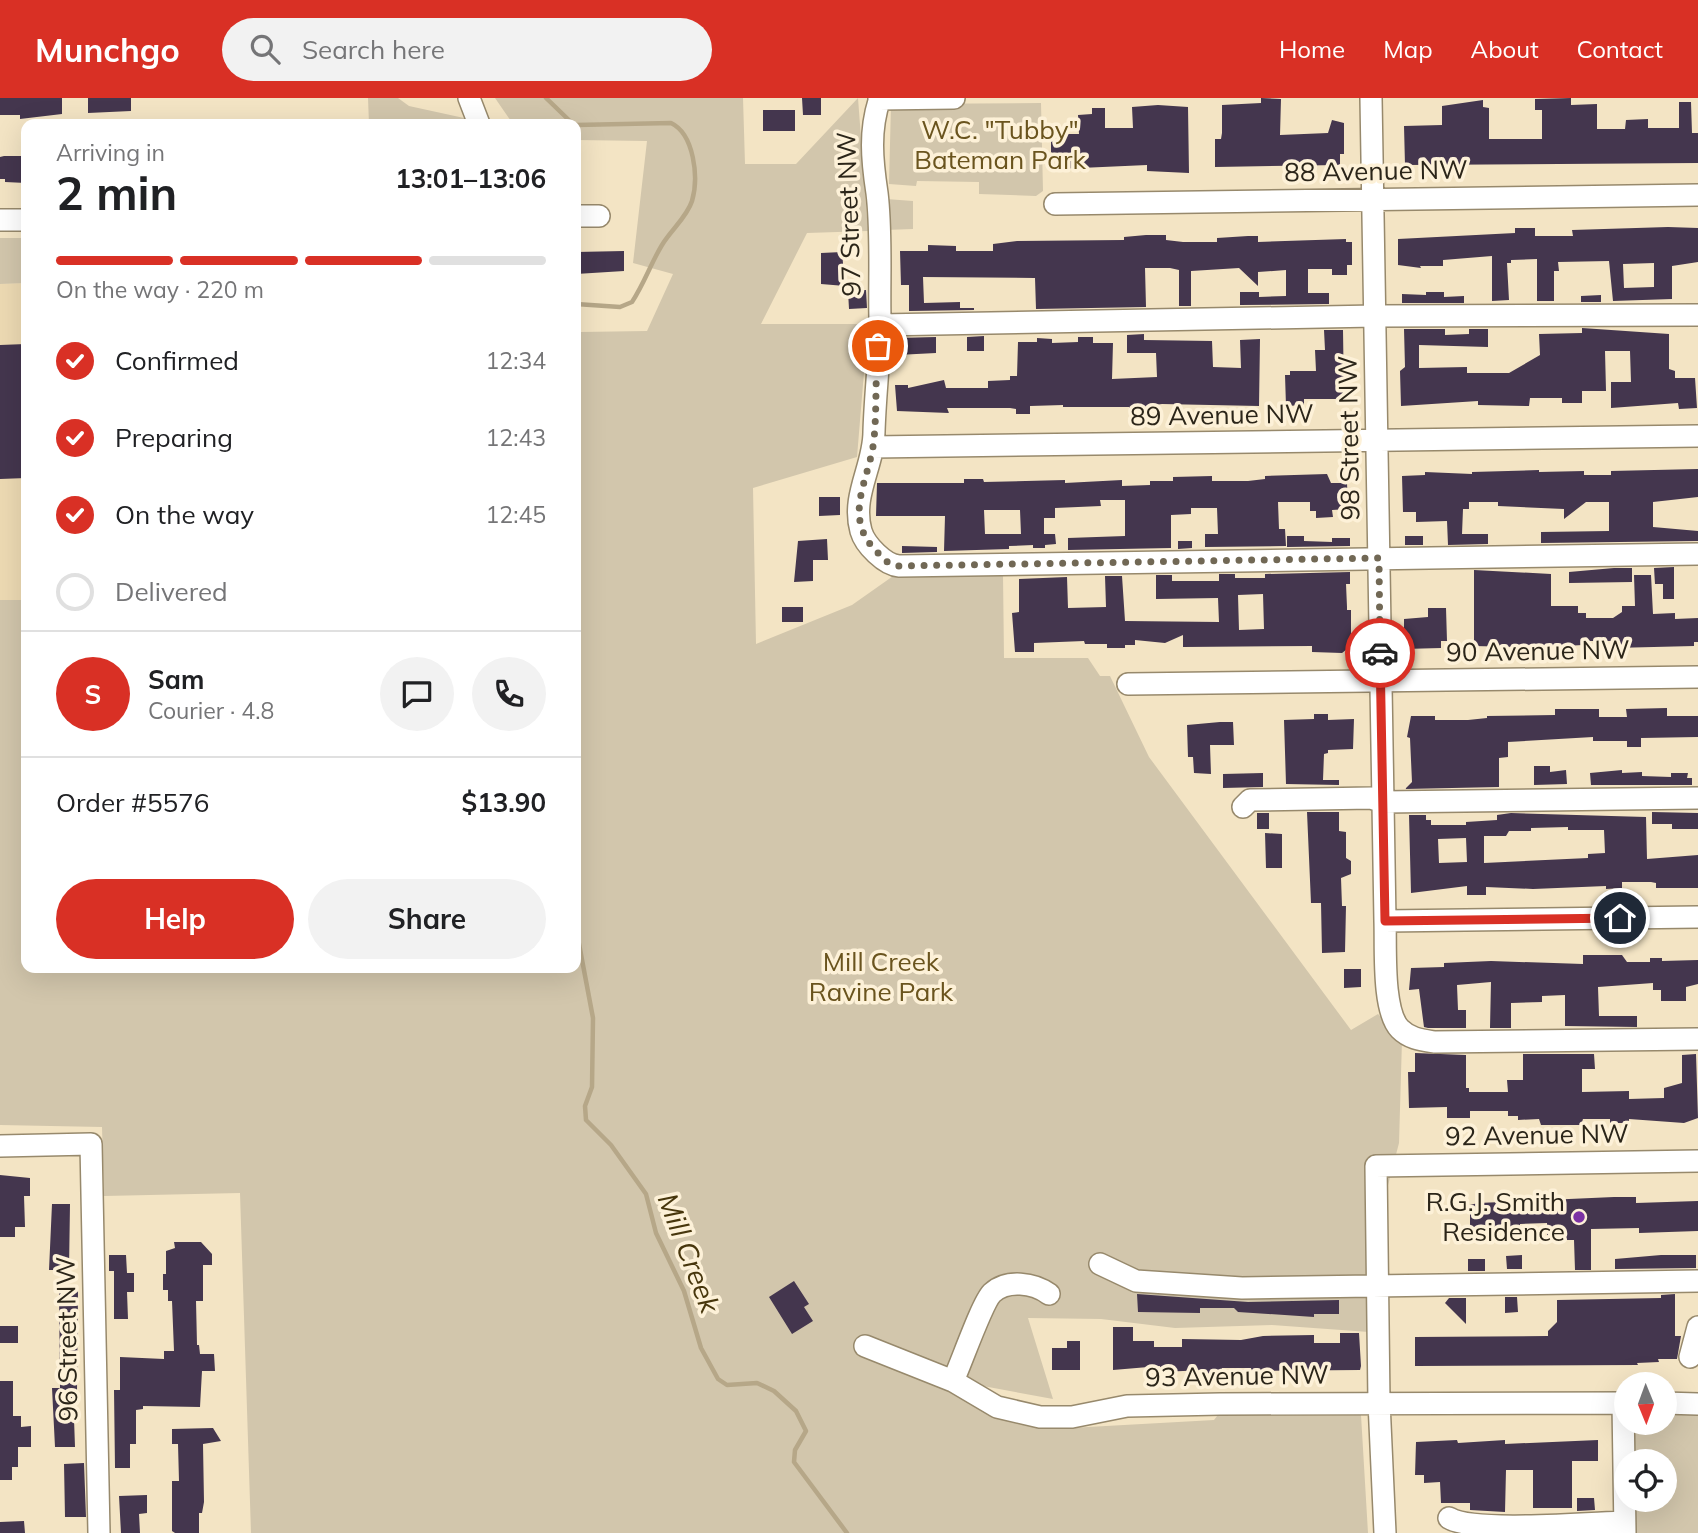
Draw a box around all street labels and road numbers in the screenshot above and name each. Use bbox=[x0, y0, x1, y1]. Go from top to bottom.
street label: 97 Street NW bbox=[829, 131, 868, 297]
street label: 88 Avenue NW bbox=[1284, 152, 1468, 189]
street label: 98 Street NW bbox=[1331, 355, 1366, 521]
street label: 89 Avenue NW bbox=[1130, 396, 1314, 433]
street label: 90 Avenue NW bbox=[1446, 632, 1630, 669]
street label: 92 Avenue NW bbox=[1445, 1116, 1629, 1153]
street label: 96 Street NW bbox=[49, 1256, 84, 1422]
street label: 93 Avenue NW bbox=[1145, 1357, 1329, 1394]

